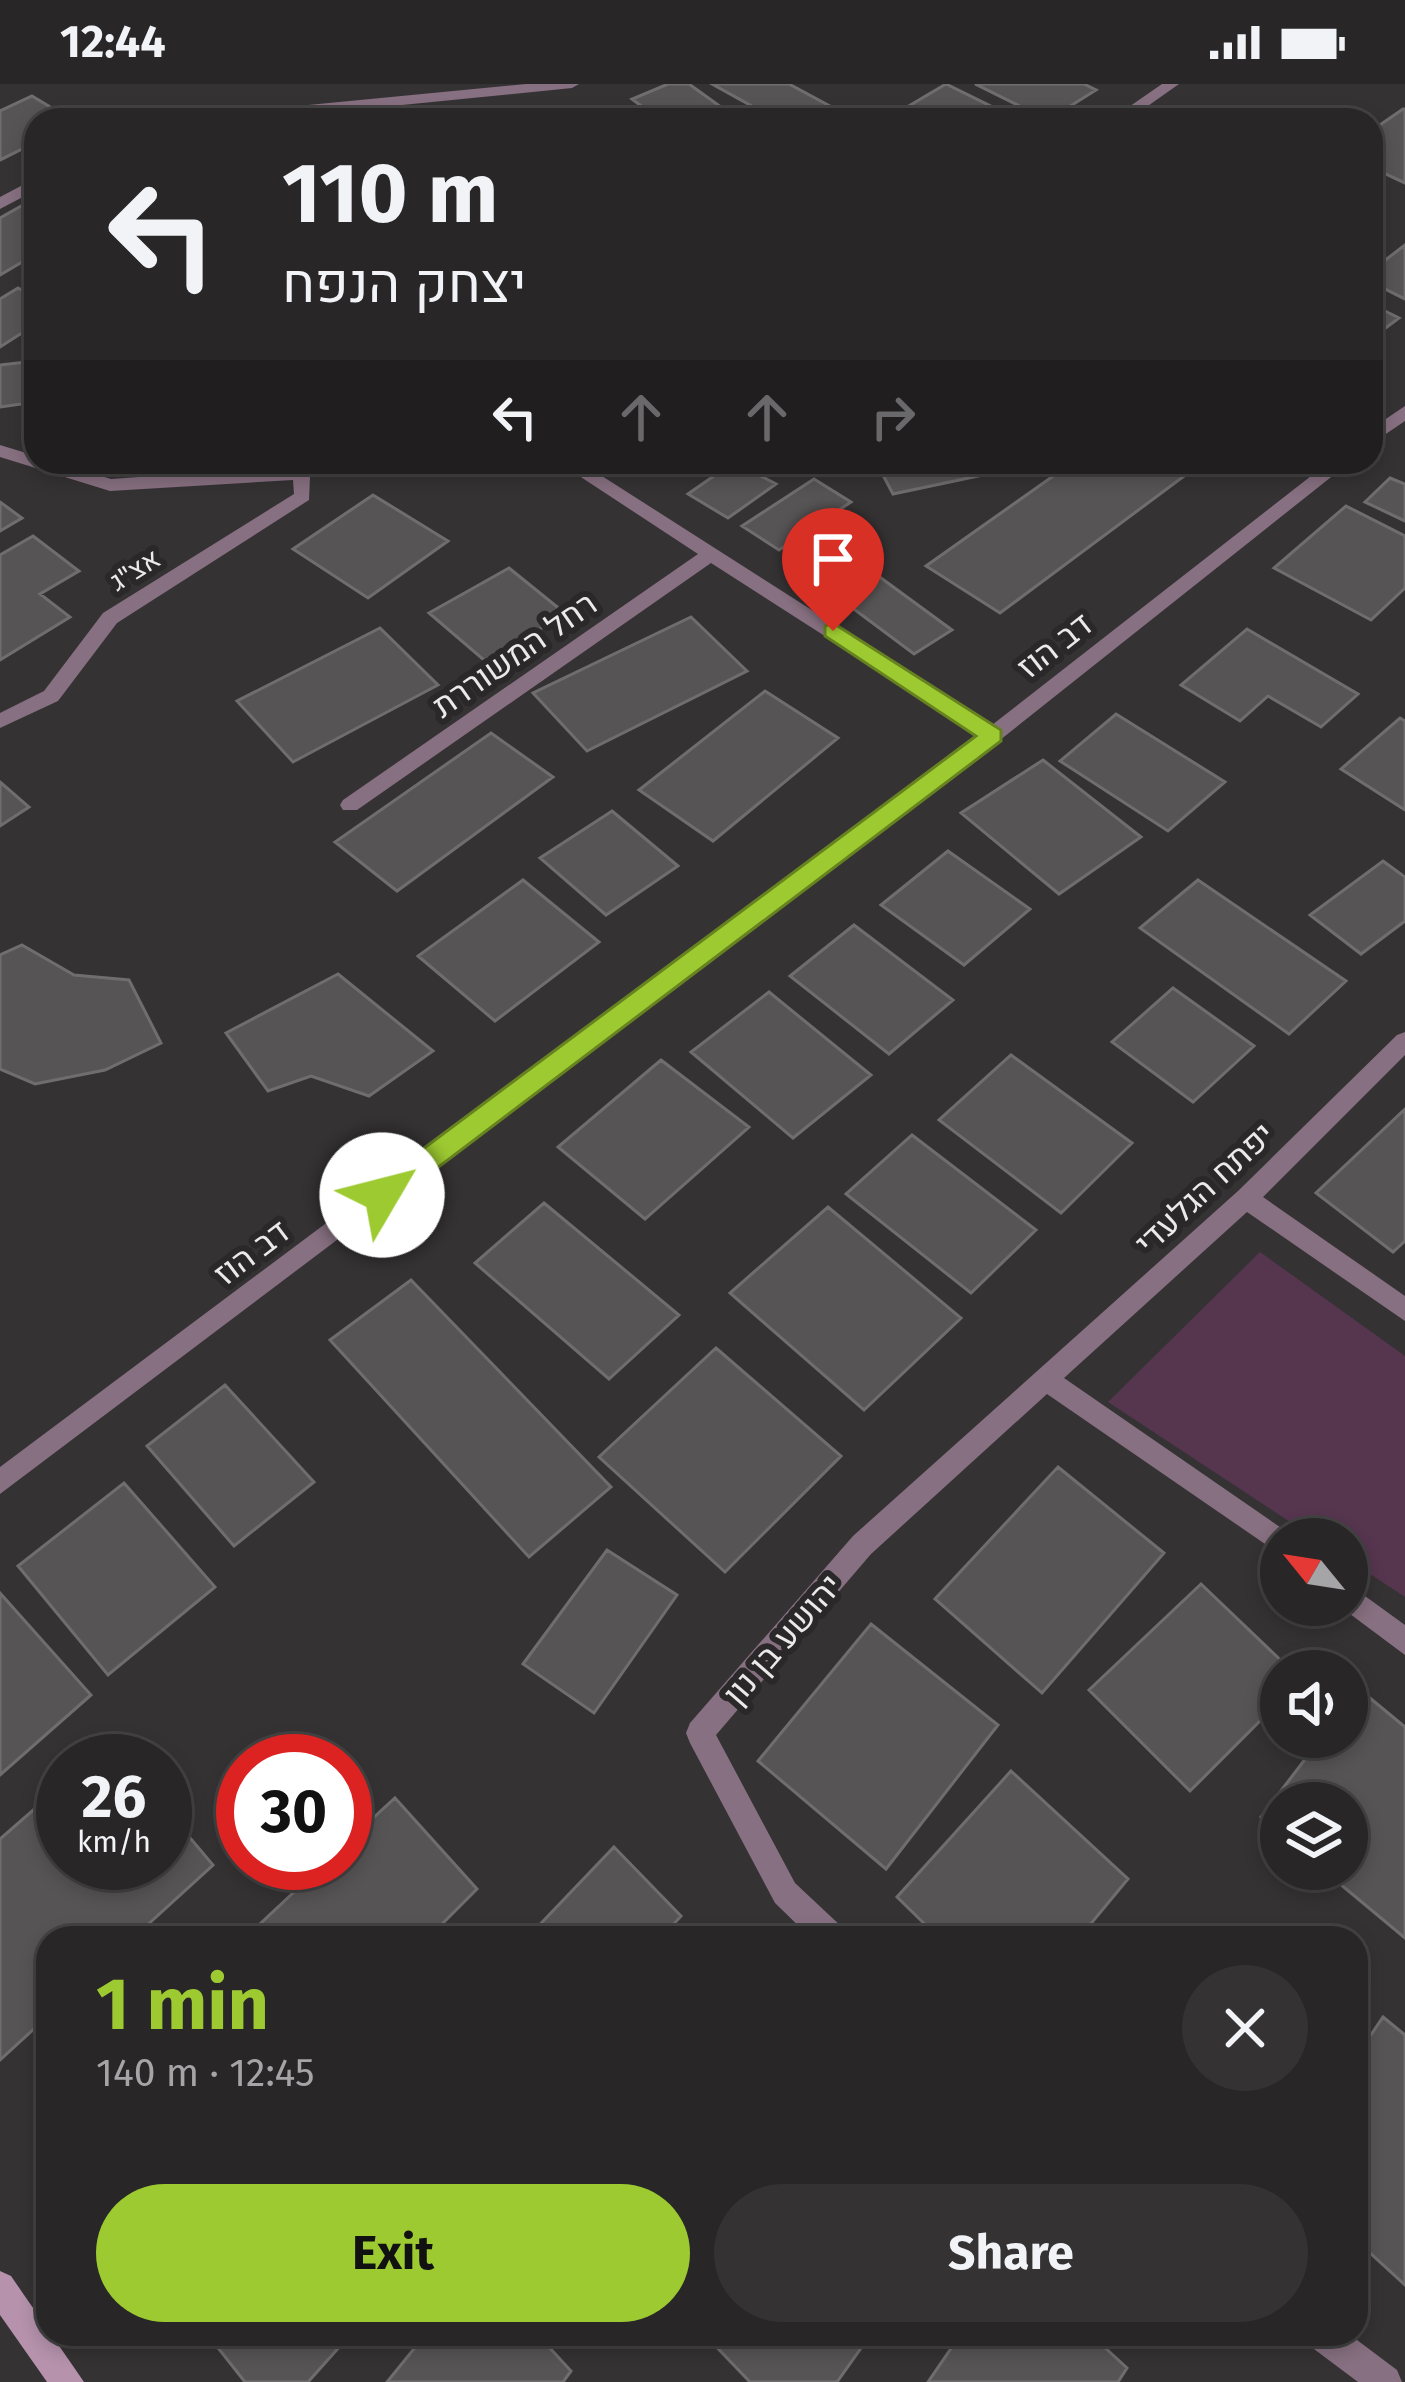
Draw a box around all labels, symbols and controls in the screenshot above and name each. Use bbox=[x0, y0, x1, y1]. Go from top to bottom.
text: 12:44 bbox=[60, 15, 166, 69]
text: 110 m bbox=[282, 143, 498, 244]
icon: left bbox=[84, 156, 240, 312]
text: יצחק הנפח bbox=[282, 252, 526, 316]
icon: left bbox=[482, 384, 548, 450]
icon: ahead bbox=[608, 384, 674, 450]
icon: ahead bbox=[734, 384, 800, 450]
icon: right bbox=[860, 384, 926, 450]
pin bbox=[782, 508, 884, 631]
icon: arrive bbox=[800, 526, 866, 592]
street label: אצ"ג bbox=[104, 542, 166, 598]
street label: רחל המשוררת bbox=[425, 584, 604, 726]
street label: דב הוז bbox=[1009, 604, 1100, 687]
street label: יפתח הגלעדי bbox=[1127, 1114, 1282, 1263]
position arrow bbox=[319, 1132, 445, 1258]
street label: דב הוז bbox=[206, 1212, 297, 1294]
north arrow bbox=[1260, 1518, 1368, 1626]
map controls bbox=[1260, 1518, 1368, 1890]
street label: יהושע בן נון bbox=[715, 1566, 850, 1713]
button: sound bbox=[1260, 1650, 1368, 1758]
speed limit sign: 30 bbox=[216, 1734, 372, 1890]
text: 26 bbox=[82, 1761, 146, 1833]
button: layers bbox=[1260, 1782, 1368, 1890]
text: km/h bbox=[77, 1824, 151, 1860]
text: 1 min bbox=[96, 1962, 269, 2048]
button: close bbox=[1182, 1965, 1308, 2091]
text: 140 m · 12:45 bbox=[96, 2050, 314, 2096]
button: Exit bbox=[96, 2184, 690, 2322]
button: Share bbox=[714, 2184, 1308, 2322]

